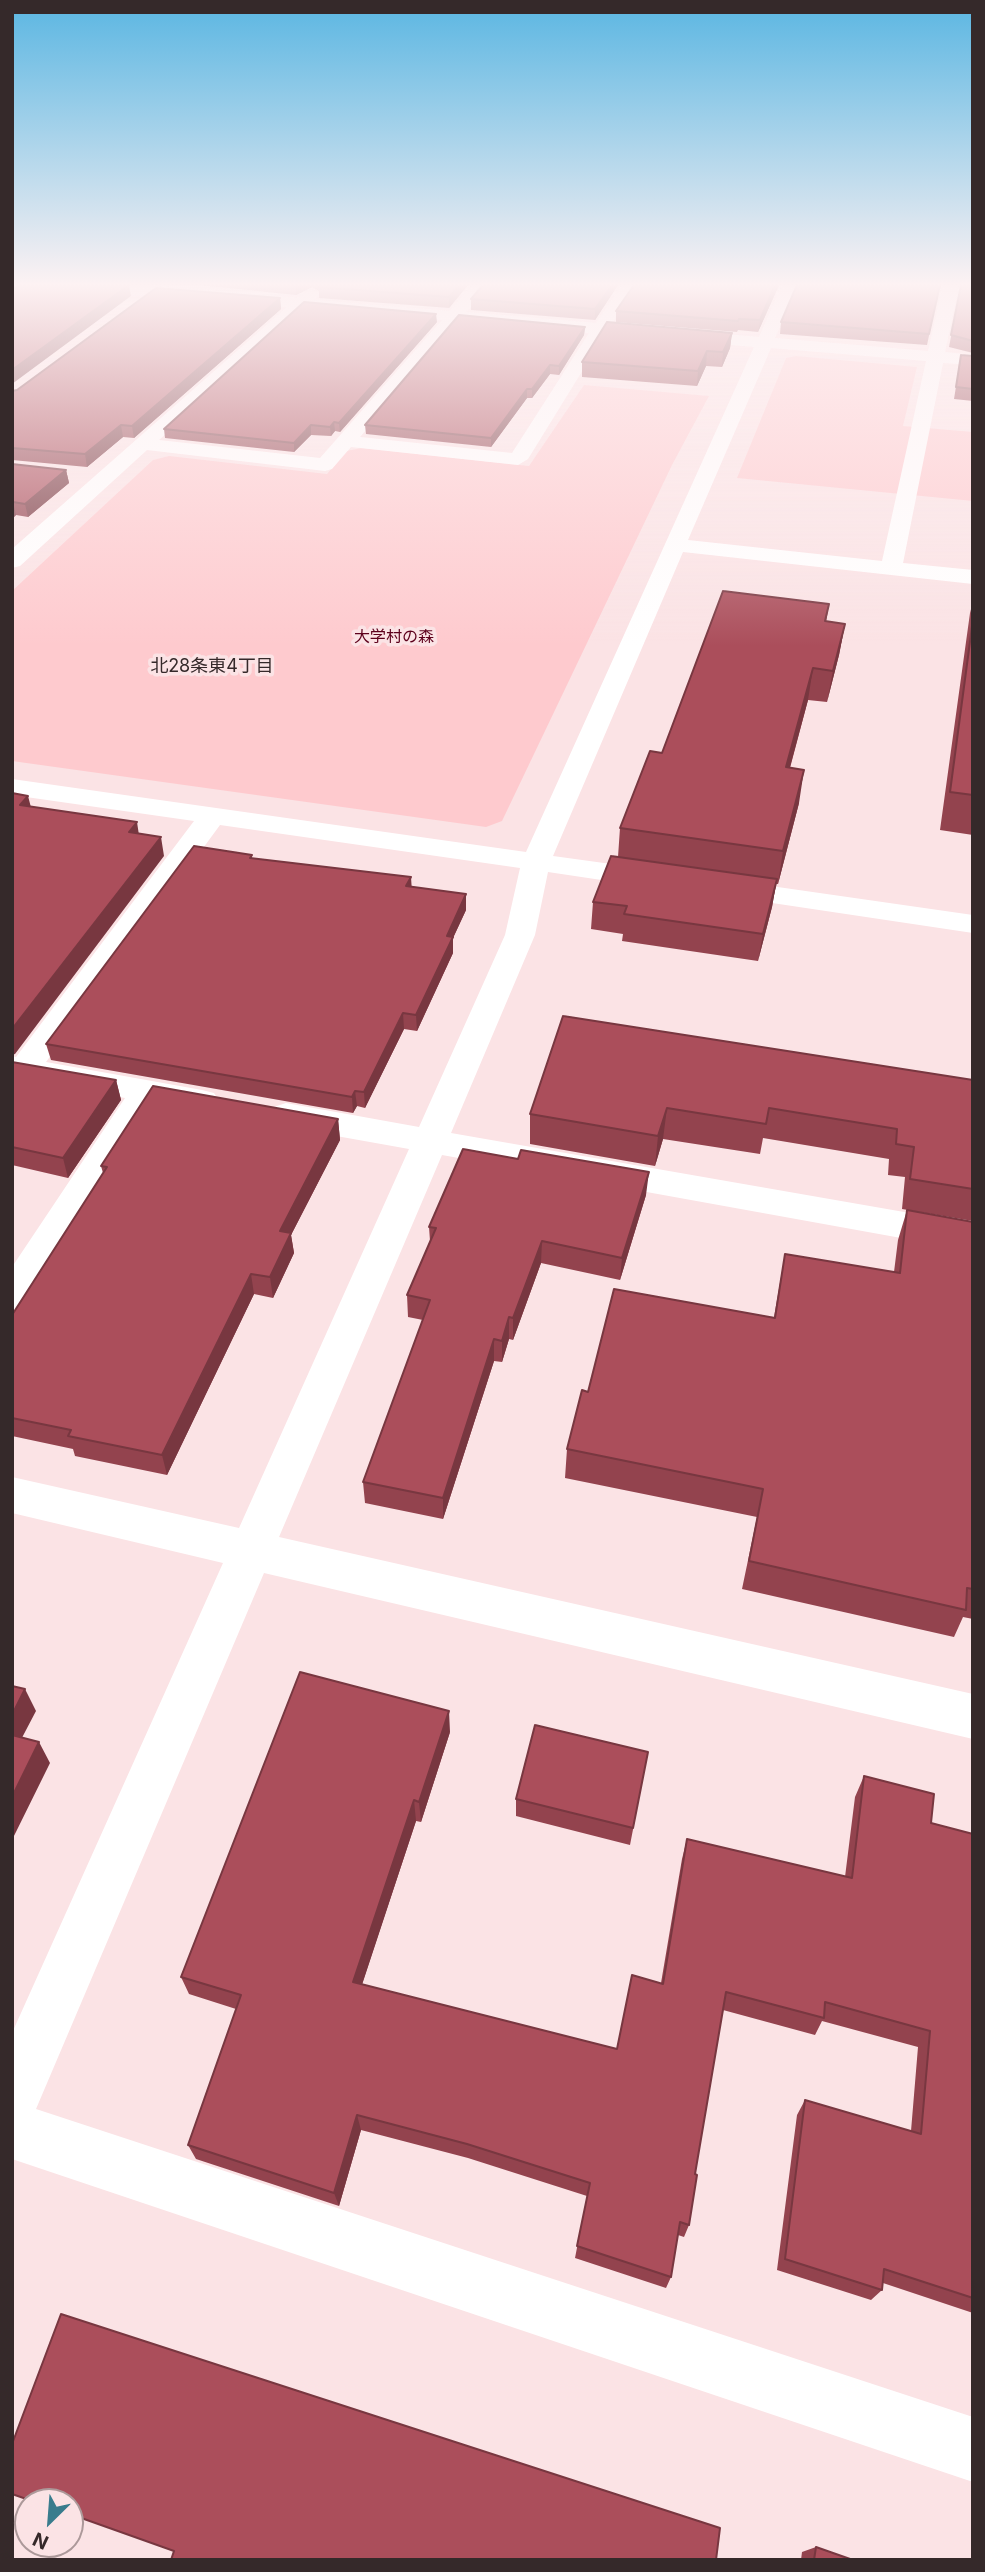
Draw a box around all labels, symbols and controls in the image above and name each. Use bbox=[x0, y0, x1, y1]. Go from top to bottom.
park label: 大学村の森 bbox=[354, 627, 434, 647]
district label: 北28条東4丁目 bbox=[150, 656, 274, 678]
north arrow bbox=[14, 2488, 84, 2558]
text: N bbox=[29, 2527, 52, 2554]

